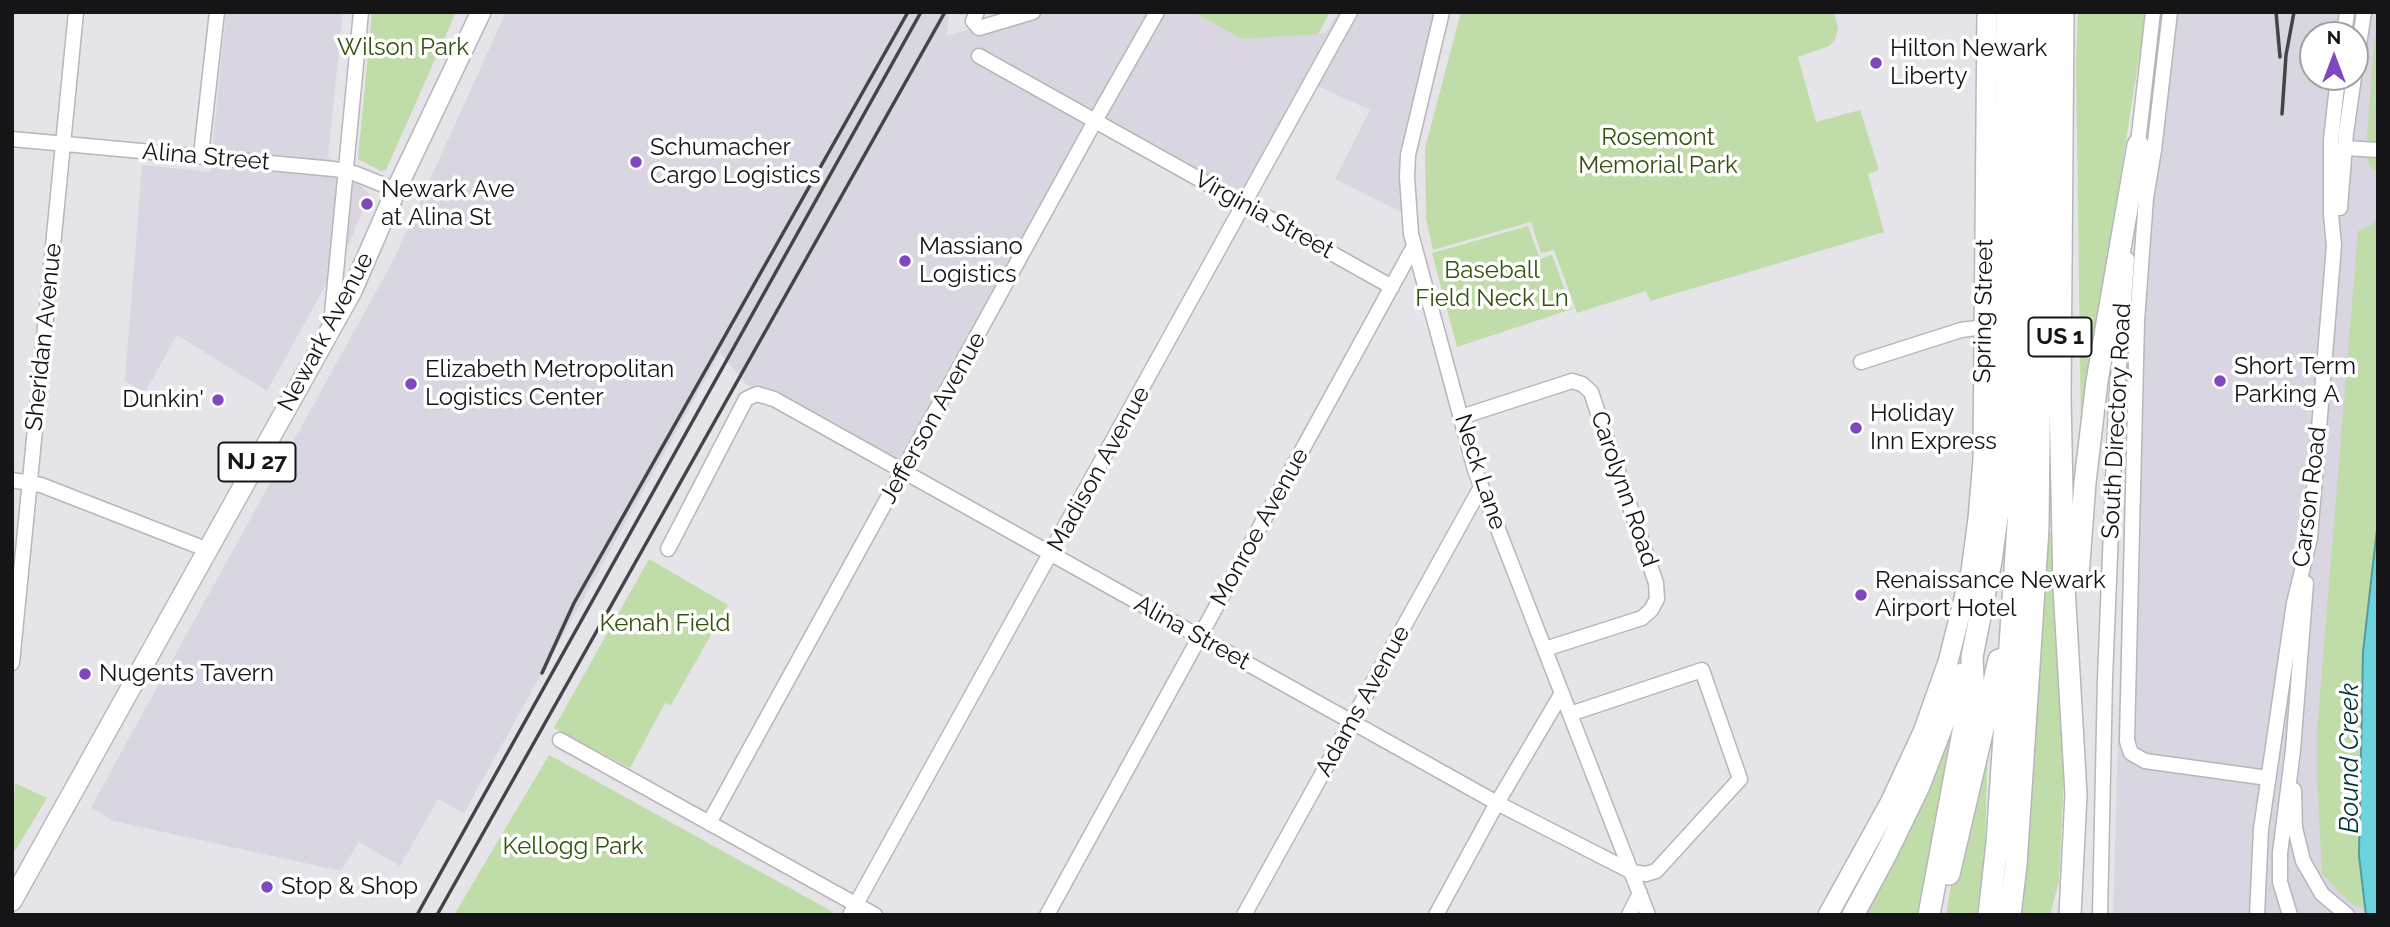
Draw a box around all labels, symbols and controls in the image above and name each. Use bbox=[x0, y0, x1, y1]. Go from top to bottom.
north arrow bbox=[2299, 21, 2369, 91]
text: N bbox=[2327, 26, 2341, 48]
park label: Wilson Park bbox=[337, 34, 469, 62]
place label: Hilton Newark Liberty bbox=[1890, 35, 2047, 91]
marker: Hilton Newark Liberty bbox=[1868, 55, 1884, 71]
park label: Rosemont Memorial Park bbox=[1578, 124, 1738, 180]
place label: Schumacher Cargo Logistics bbox=[650, 134, 821, 190]
street label: Alina Street bbox=[141, 137, 271, 177]
marker: Schumacher Cargo Logistics bbox=[628, 154, 644, 170]
street label: Virginia Street bbox=[1189, 165, 1339, 265]
place label: Newark Ave at Alina St bbox=[381, 176, 515, 232]
marker: Newark Ave at Alina St bbox=[359, 196, 375, 212]
place label: Massiano Logistics bbox=[919, 233, 1023, 289]
street label: Spring Street bbox=[1968, 239, 2000, 383]
street label: Sheridan Avenue bbox=[20, 242, 68, 432]
street label: Newark Avenue bbox=[272, 248, 380, 416]
marker: Massiano Logistics bbox=[897, 253, 913, 269]
park label: Baseball Field Neck Ln bbox=[1415, 257, 1569, 313]
street label: South Directory Road bbox=[2096, 302, 2138, 540]
road number: US 1 bbox=[2028, 318, 2092, 356]
street label: Jefferson Avenue bbox=[874, 327, 992, 509]
place label: Short Term Parking A bbox=[2234, 353, 2356, 409]
place label: Elizabeth Metropolitan Logistics Center bbox=[425, 356, 674, 412]
marker: Short Term Parking A bbox=[2212, 373, 2228, 389]
marker: Elizabeth Metropolitan Logistics Center bbox=[403, 376, 419, 392]
street label: Madison Avenue bbox=[1042, 381, 1156, 557]
place label: Dunkin' bbox=[122, 386, 204, 414]
marker: Dunkin' bbox=[210, 392, 226, 408]
place label: Holiday Inn Express bbox=[1870, 400, 1997, 456]
street label: Carolynn Road bbox=[1584, 407, 1664, 571]
street label: Neck Lane bbox=[1448, 411, 1512, 533]
marker: Holiday Inn Express bbox=[1848, 420, 1864, 436]
street label: Carson Road bbox=[2287, 425, 2333, 569]
road number: NJ 27 bbox=[218, 442, 296, 482]
street label: Monroe Avenue bbox=[1205, 443, 1315, 611]
place label: Renaissance Newark Airport Hotel bbox=[1875, 567, 2106, 623]
marker: Renaissance Newark Airport Hotel bbox=[1853, 587, 1869, 603]
street label: Alina Street bbox=[1129, 589, 1255, 677]
park label: Kenah Field bbox=[600, 610, 730, 638]
street label: Adams Avenue bbox=[1310, 621, 1416, 781]
place label: Nugents Tavern bbox=[99, 660, 274, 688]
marker: Nugents Tavern bbox=[77, 666, 93, 682]
water label: Bound Creek bbox=[2334, 683, 2366, 833]
park label: Kellogg Park bbox=[503, 833, 643, 861]
place label: Stop & Shop bbox=[281, 873, 418, 901]
marker: Stop & Shop bbox=[259, 879, 275, 895]

